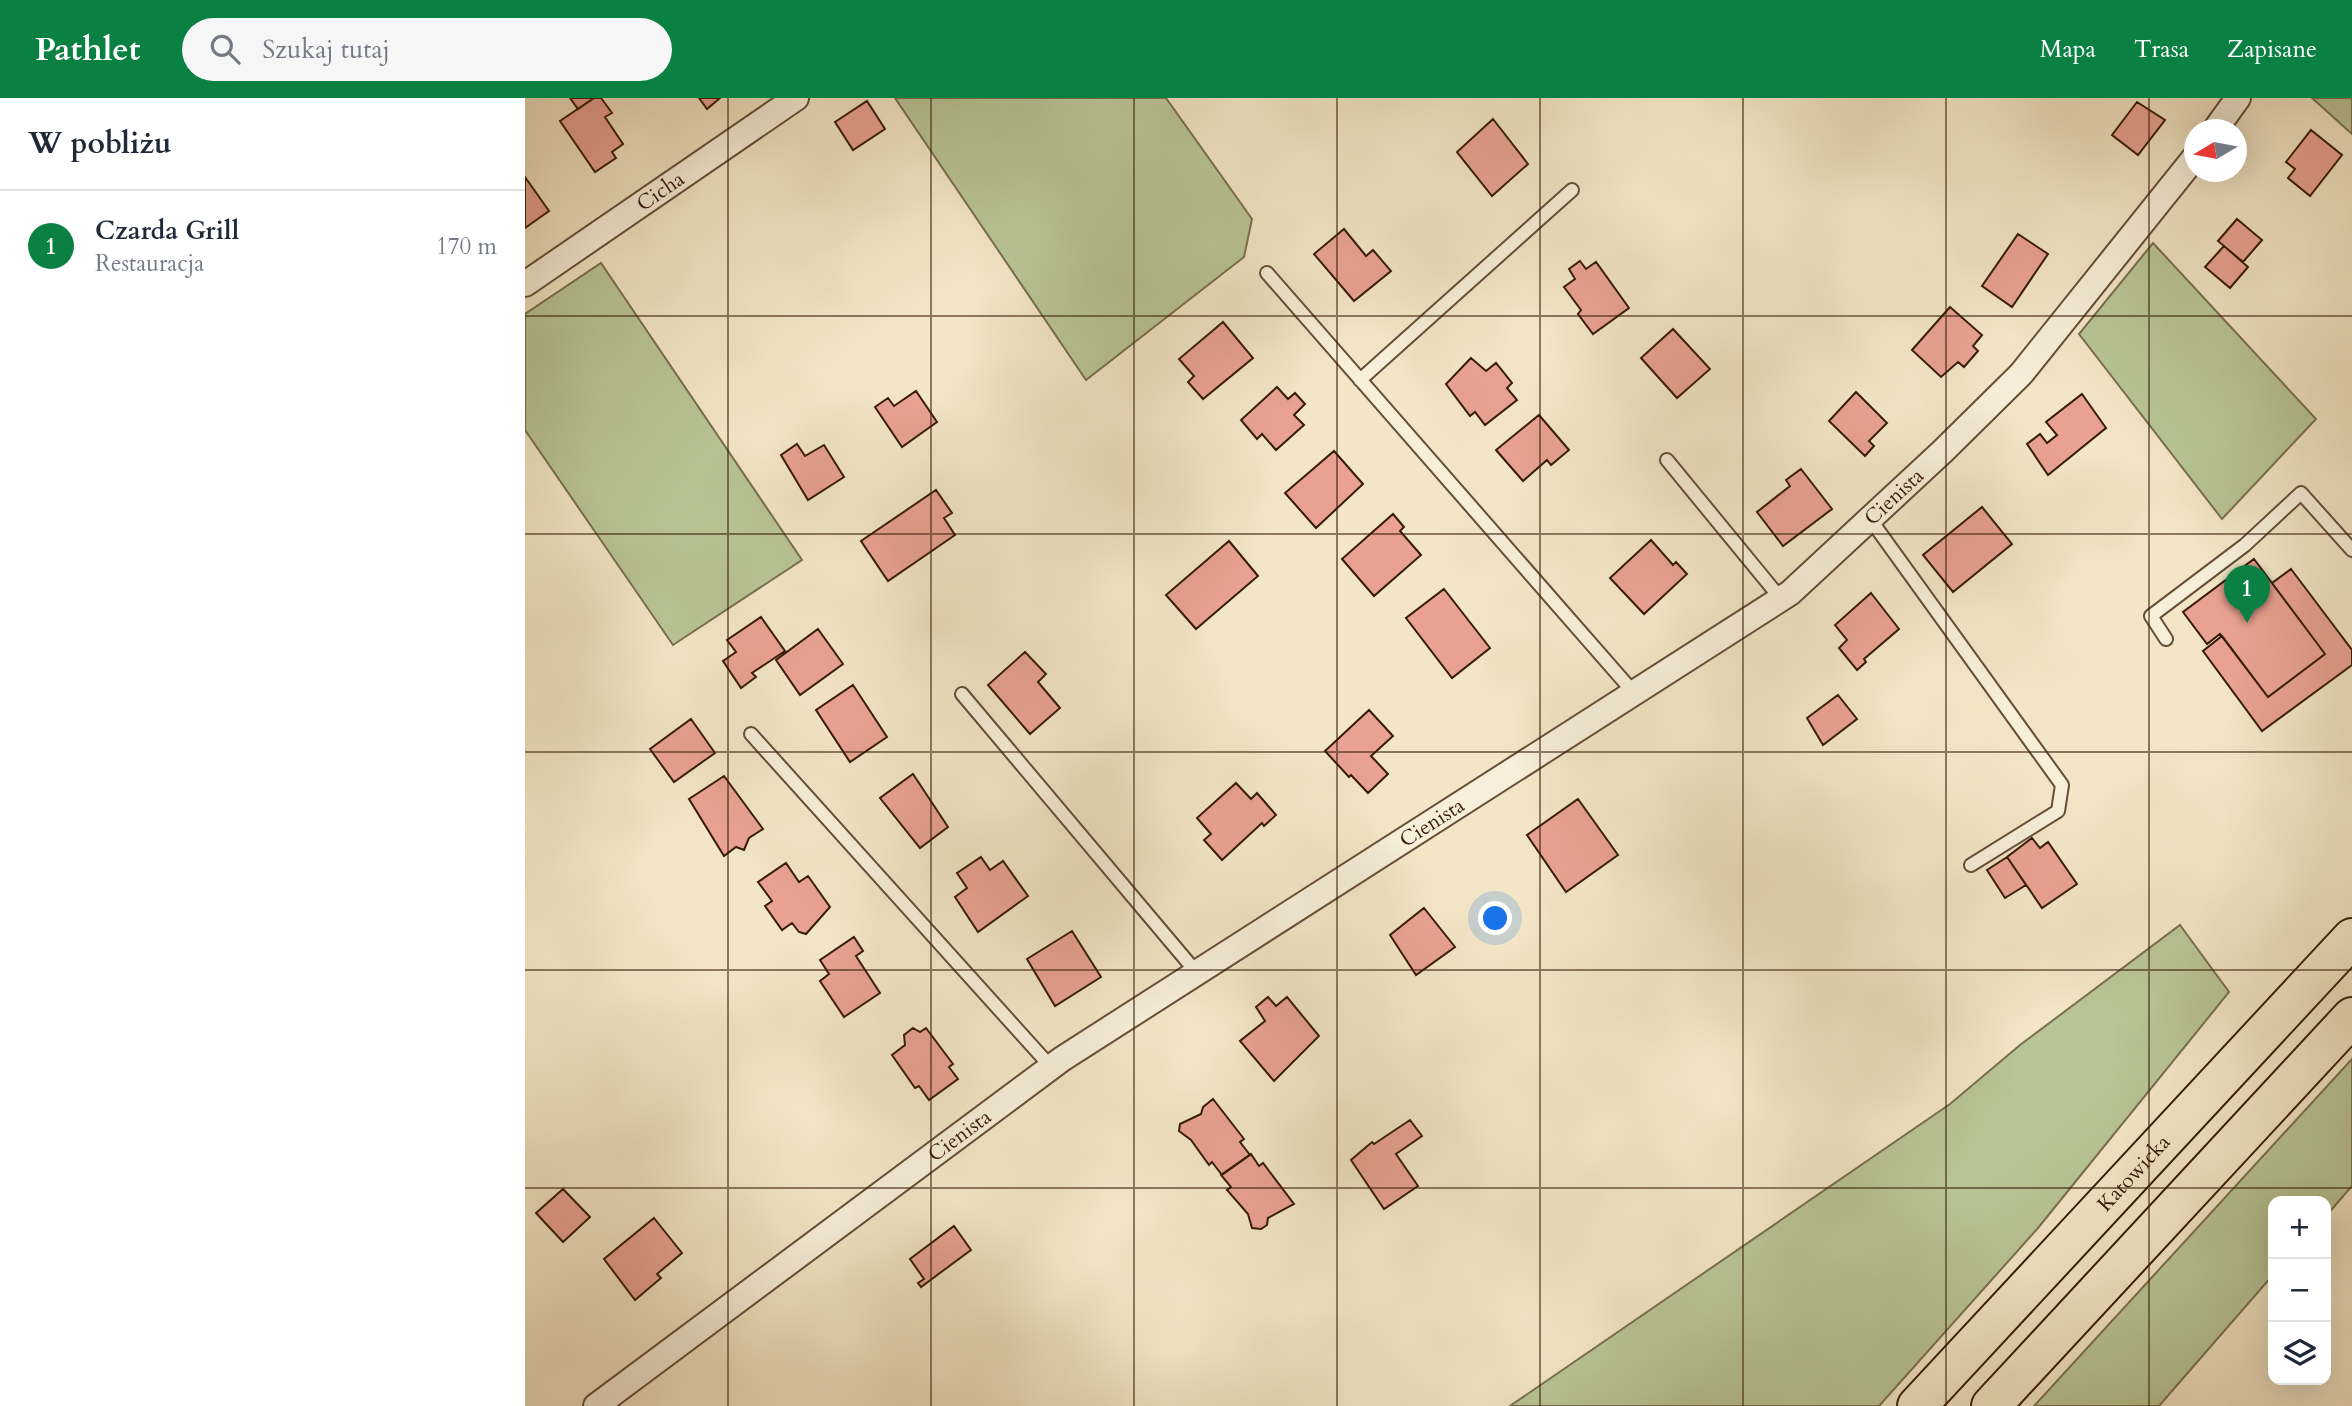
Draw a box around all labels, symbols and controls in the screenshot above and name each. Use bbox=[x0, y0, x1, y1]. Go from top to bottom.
search box bbox=[182, 18, 672, 81]
text: Pathlet bbox=[35, 27, 140, 72]
icon: search bbox=[206, 30, 244, 68]
text: Szukaj tutaj bbox=[262, 32, 390, 67]
text: Mapa bbox=[2040, 33, 2096, 66]
text: Trasa bbox=[2134, 33, 2189, 66]
text: Zapisane bbox=[2227, 33, 2317, 66]
north arrow bbox=[2184, 119, 2247, 182]
text: W pobliżu bbox=[28, 123, 172, 164]
street label: Cicha bbox=[631, 165, 690, 218]
text: Czarda Grill bbox=[95, 213, 239, 248]
text: 1 bbox=[45, 231, 57, 262]
text: 170 m bbox=[436, 231, 497, 262]
text: Restauracja bbox=[95, 248, 204, 279]
street label: Cienista bbox=[1858, 462, 1930, 532]
pin: 1 bbox=[2224, 565, 2270, 623]
street label: Cienista bbox=[1394, 791, 1470, 854]
your location bbox=[1478, 901, 1512, 935]
street label: Cienista bbox=[922, 1103, 997, 1169]
street label: Katowicka bbox=[2091, 1129, 2177, 1218]
map controls bbox=[2268, 1196, 2331, 1385]
button: + bbox=[2268, 1196, 2331, 1259]
button: − bbox=[2268, 1259, 2331, 1322]
button: layers bbox=[2268, 1322, 2331, 1385]

